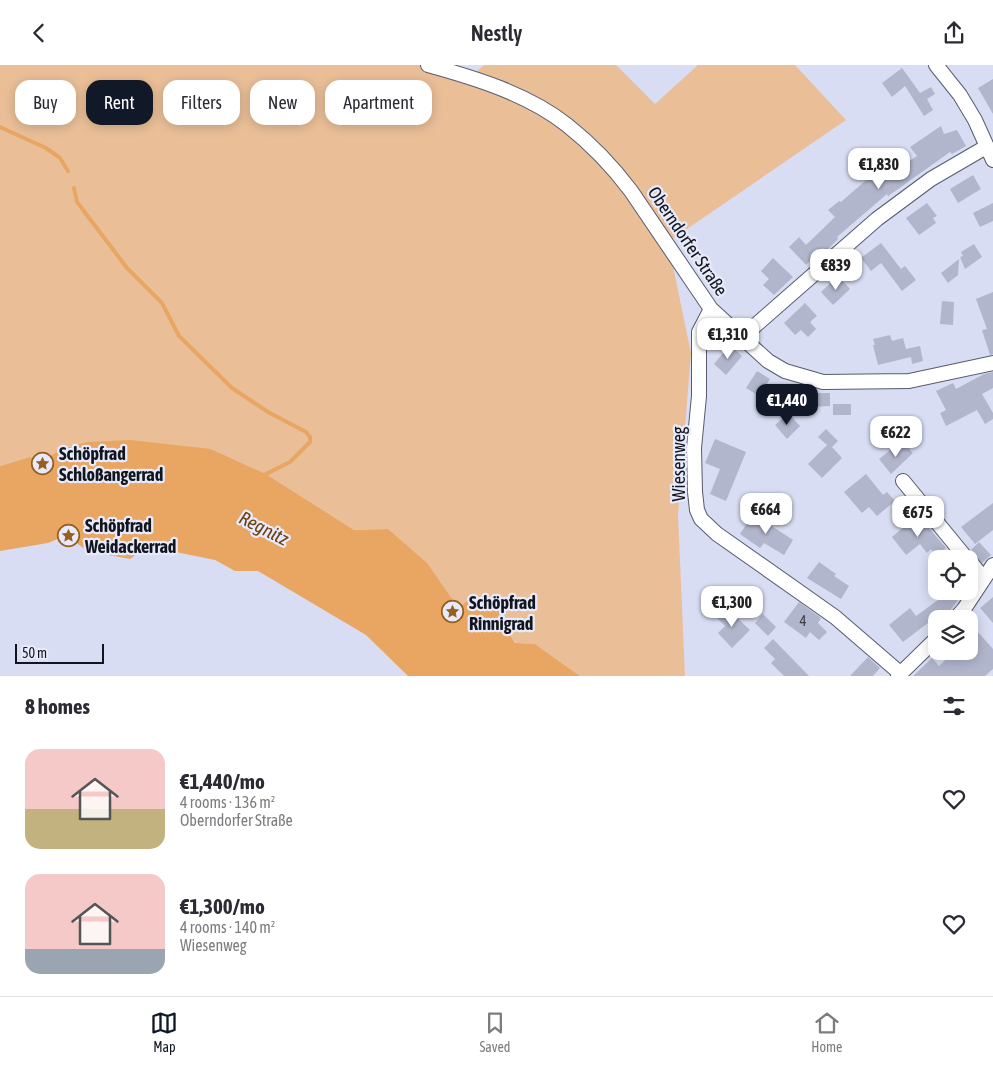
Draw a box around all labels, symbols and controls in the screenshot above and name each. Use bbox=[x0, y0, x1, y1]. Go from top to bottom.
icon: back bbox=[25, 19, 53, 47]
icon: share bbox=[940, 19, 968, 47]
text: Nestly bbox=[471, 20, 522, 46]
chip: Buy bbox=[15, 80, 76, 125]
chip: Rent bbox=[86, 80, 153, 125]
chip: Filters bbox=[163, 80, 240, 125]
chip: New bbox=[250, 80, 315, 125]
chip: Apartment bbox=[325, 80, 432, 125]
pin: €1,830 bbox=[838, 147, 920, 190]
text: €1,830 bbox=[859, 155, 899, 173]
street label: Oberndorfer Straße bbox=[644, 182, 732, 300]
pin: €839 bbox=[806, 249, 866, 291]
text: €839 bbox=[821, 256, 851, 274]
pin: €1,310 bbox=[687, 317, 769, 360]
text: €1,310 bbox=[708, 325, 748, 343]
pin: €1,440 bbox=[746, 383, 828, 426]
text: €1,440 bbox=[767, 391, 807, 409]
pin: €622 bbox=[866, 415, 926, 458]
text: €622 bbox=[881, 423, 911, 441]
street label: Wiesenweg bbox=[668, 426, 689, 502]
place label: Schöpfrad Schloßangerrad bbox=[59, 443, 163, 485]
place icon: Schöpfrad Schloßangerrad bbox=[31, 451, 55, 475]
pin: €664 bbox=[736, 493, 796, 535]
pin: €675 bbox=[888, 495, 948, 538]
text: €664 bbox=[751, 500, 781, 518]
text: €675 bbox=[903, 503, 933, 521]
water label: Regnitz bbox=[236, 506, 293, 550]
place label: Schöpfrad Weidackerrad bbox=[84, 515, 176, 557]
place icon: Schöpfrad Weidackerrad bbox=[57, 523, 81, 547]
map controls bbox=[928, 550, 978, 660]
button: locate bbox=[928, 550, 978, 600]
pin: €1,300 bbox=[691, 585, 773, 628]
place label: Schöpfrad Rinnigrad bbox=[469, 592, 536, 634]
text: €1,300 bbox=[712, 593, 752, 611]
place icon: Schöpfrad Rinnigrad bbox=[441, 600, 465, 624]
button: layers bbox=[928, 610, 978, 660]
house number: 4 bbox=[799, 612, 807, 629]
scale bar bbox=[15, 641, 104, 664]
text: 50 m bbox=[22, 645, 47, 661]
icon: filters bbox=[940, 692, 968, 720]
text: 8 homes bbox=[25, 694, 90, 718]
icon: home bbox=[65, 769, 125, 829]
text: €1,440/mo bbox=[180, 769, 265, 793]
icon: heart bbox=[940, 785, 968, 813]
text: 4 rooms · 136 m² bbox=[180, 793, 275, 811]
text: Oberndorfer Straße bbox=[180, 811, 293, 829]
icon: home bbox=[65, 894, 125, 954]
text: €1,300/mo bbox=[180, 894, 265, 918]
icon: heart bbox=[940, 910, 968, 938]
text: 4 rooms · 140 m² bbox=[180, 918, 275, 936]
text: Wiesenweg bbox=[180, 936, 247, 954]
tab: Map bbox=[150, 1009, 178, 1055]
tab: Saved bbox=[479, 1009, 510, 1055]
tab: Home bbox=[811, 1009, 842, 1055]

